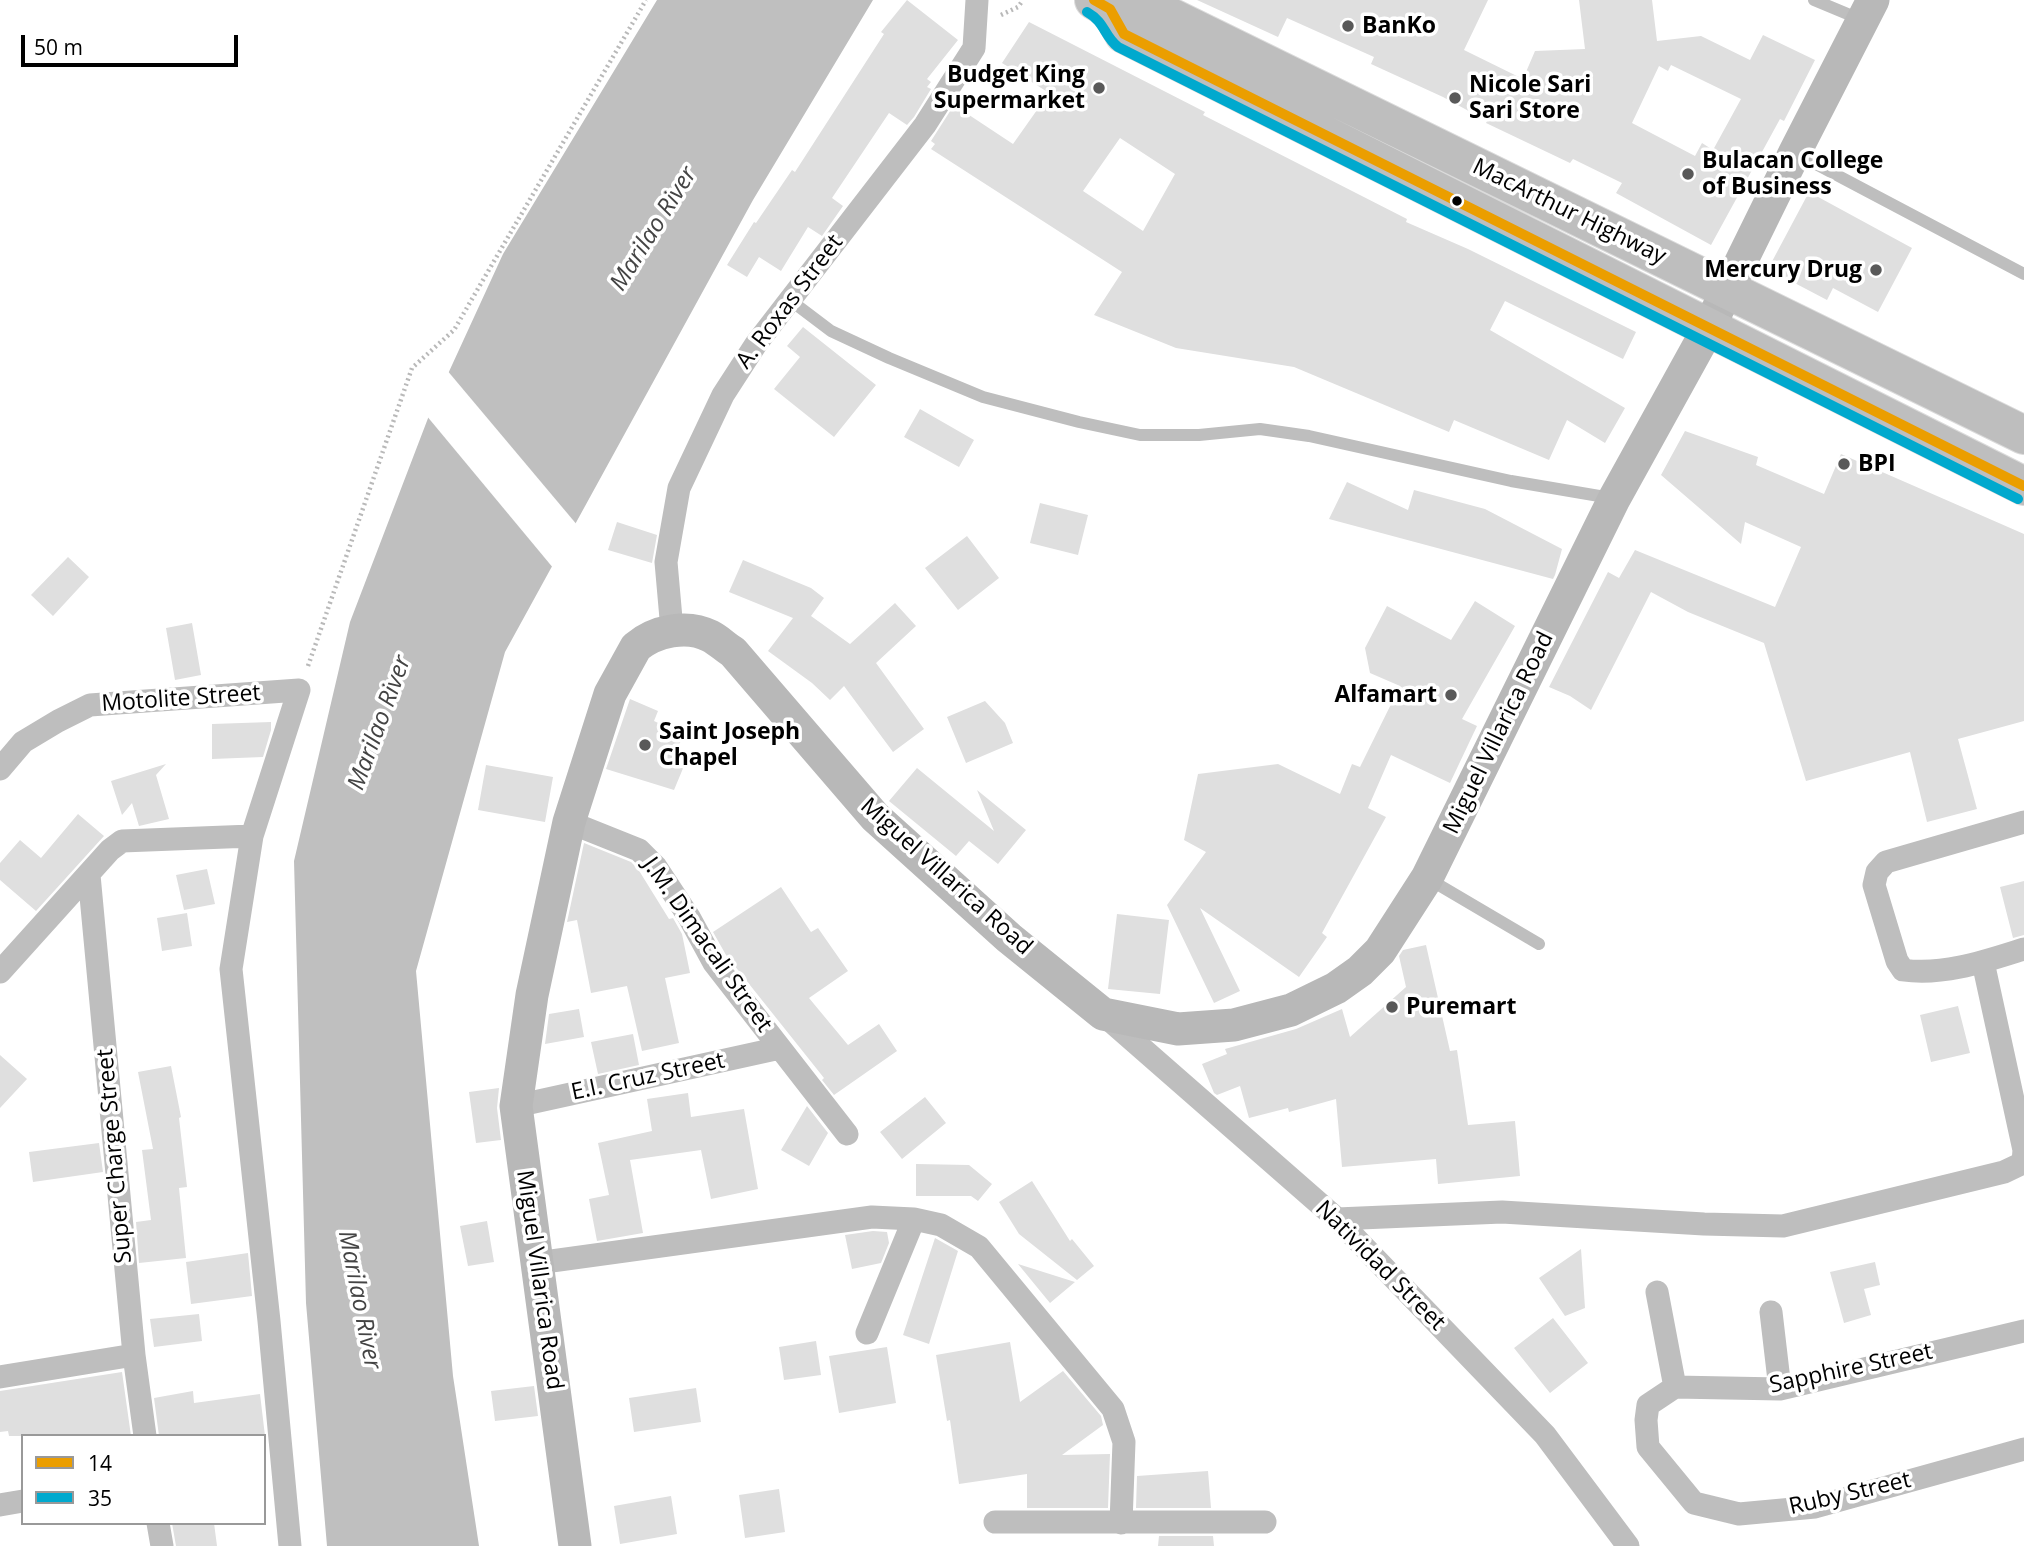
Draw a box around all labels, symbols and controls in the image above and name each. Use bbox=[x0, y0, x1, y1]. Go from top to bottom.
place label: BanKo bbox=[1362, 12, 1436, 40]
marker: BanKo bbox=[1340, 18, 1356, 34]
scale bar bbox=[24, 21, 242, 65]
text: 50 m bbox=[34, 33, 83, 61]
place label: Budget King Supermarket bbox=[934, 61, 1085, 115]
place label: Nicole Sari Sari Store bbox=[1469, 71, 1591, 125]
marker: Budget King Supermarket bbox=[1091, 80, 1107, 96]
marker: Nicole Sari Sari Store bbox=[1447, 90, 1463, 106]
place label: Bulacan College of Business bbox=[1702, 147, 1883, 201]
street label: MacArthur Highway bbox=[1468, 153, 1670, 271]
water label: Marilao River bbox=[604, 162, 704, 296]
marker: Bulacan College of Business bbox=[1680, 166, 1696, 182]
unlabelled marker bbox=[1450, 194, 1464, 208]
street label: A. Roxas Street bbox=[731, 230, 849, 374]
place label: Mercury Drug bbox=[1704, 256, 1862, 284]
marker: Mercury Drug bbox=[1868, 262, 1884, 278]
place label: BPI bbox=[1858, 450, 1896, 478]
marker: BPI bbox=[1836, 456, 1852, 472]
street label: Miguel Villarica Road bbox=[1438, 627, 1560, 839]
water label: Marilao River bbox=[342, 652, 418, 794]
street label: Motolite Street bbox=[100, 680, 262, 718]
place label: Alfamart bbox=[1334, 681, 1437, 709]
marker: Alfamart bbox=[1443, 687, 1459, 703]
place label: Saint Joseph Chapel bbox=[659, 718, 800, 772]
marker: Saint Joseph Chapel bbox=[637, 737, 653, 753]
street label: Miguel Villarica Road bbox=[854, 793, 1038, 961]
street label: J.M. Dimacali Street bbox=[636, 852, 778, 1038]
place label: Puremart bbox=[1406, 993, 1516, 1021]
marker: Puremart bbox=[1384, 999, 1400, 1015]
street label: Super Charge Street bbox=[92, 1047, 138, 1265]
street label: E.I. Cruz Street bbox=[569, 1047, 727, 1107]
street label: Miguel Villarica Road bbox=[510, 1168, 568, 1392]
street label: Natividad Street bbox=[1309, 1195, 1451, 1337]
water label: Marilao River bbox=[331, 1228, 387, 1372]
street label: Sapphire Street bbox=[1767, 1338, 1935, 1400]
legend bbox=[21, 1434, 266, 1525]
text: 14 bbox=[88, 1449, 112, 1477]
street label: Ruby Street bbox=[1786, 1467, 1914, 1521]
text: 35 bbox=[88, 1484, 112, 1512]

